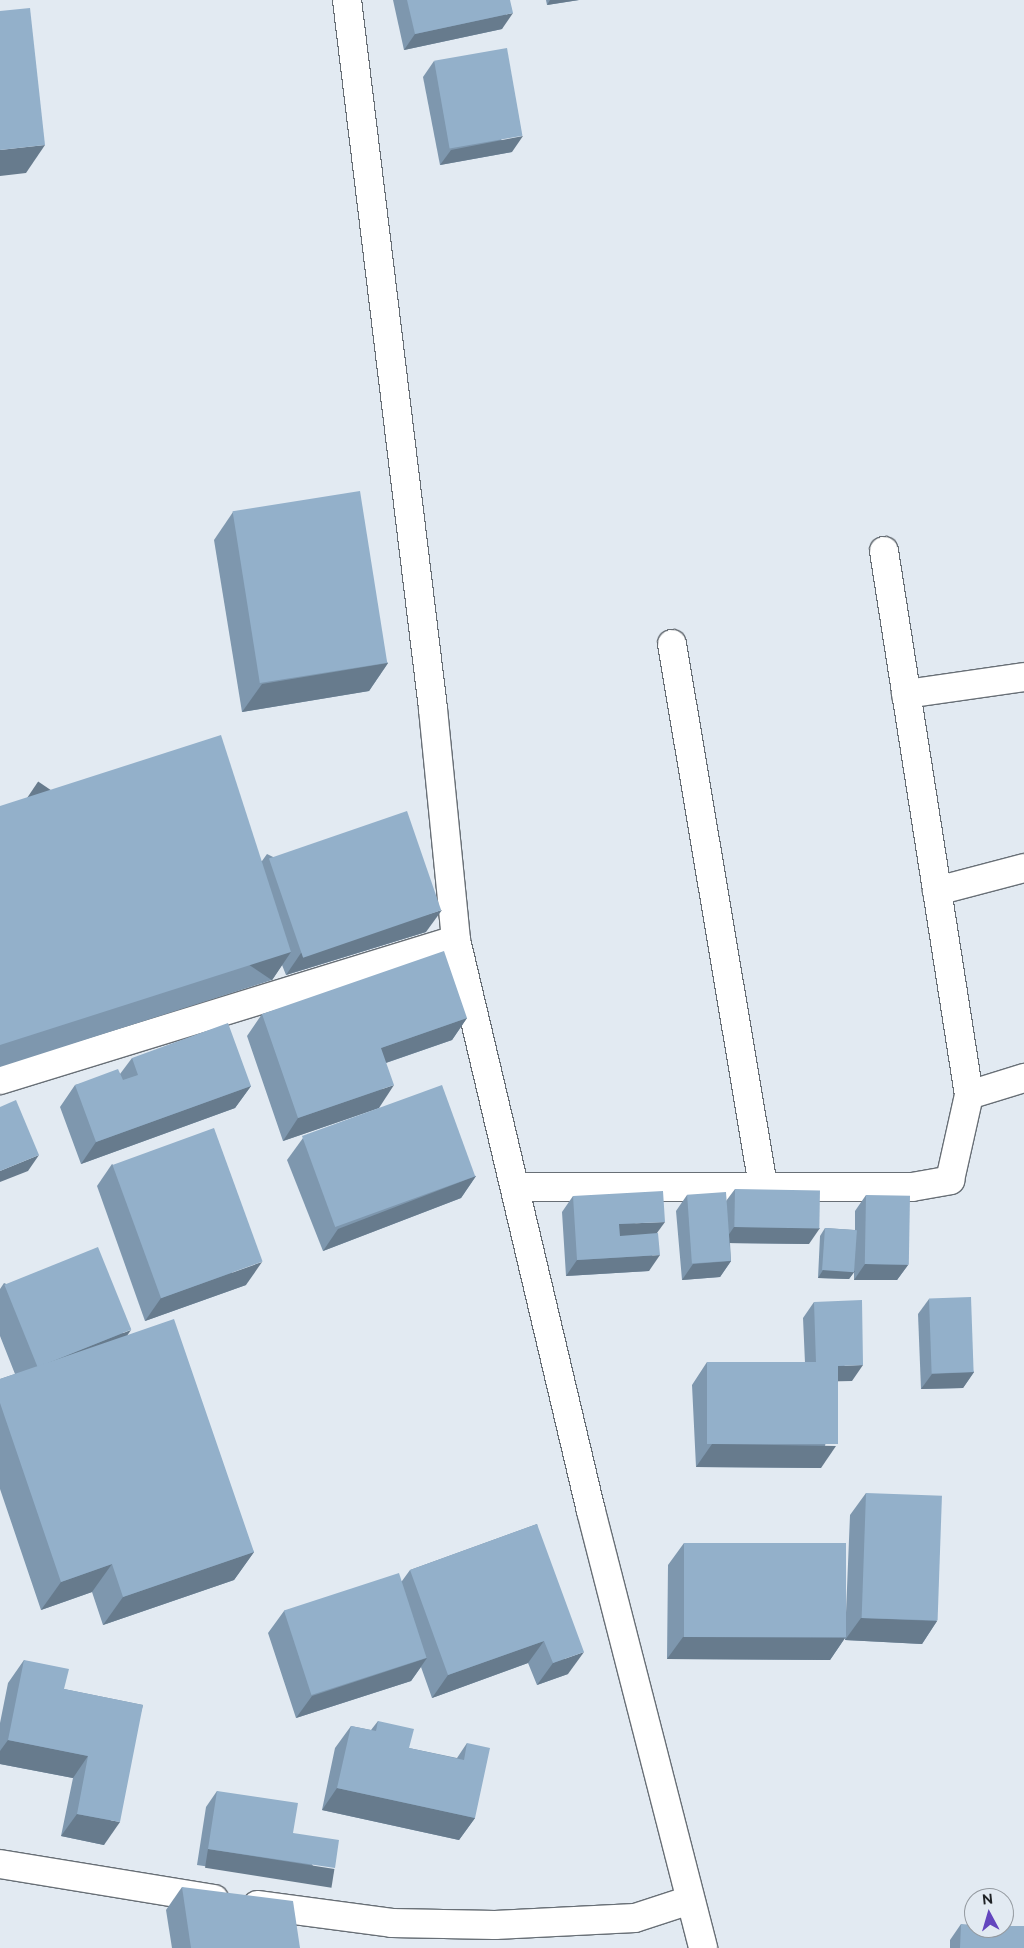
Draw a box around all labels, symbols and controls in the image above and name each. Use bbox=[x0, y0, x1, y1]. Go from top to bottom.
north arrow bbox=[964, 1888, 1014, 1938]
text: N bbox=[981, 1891, 994, 1908]

